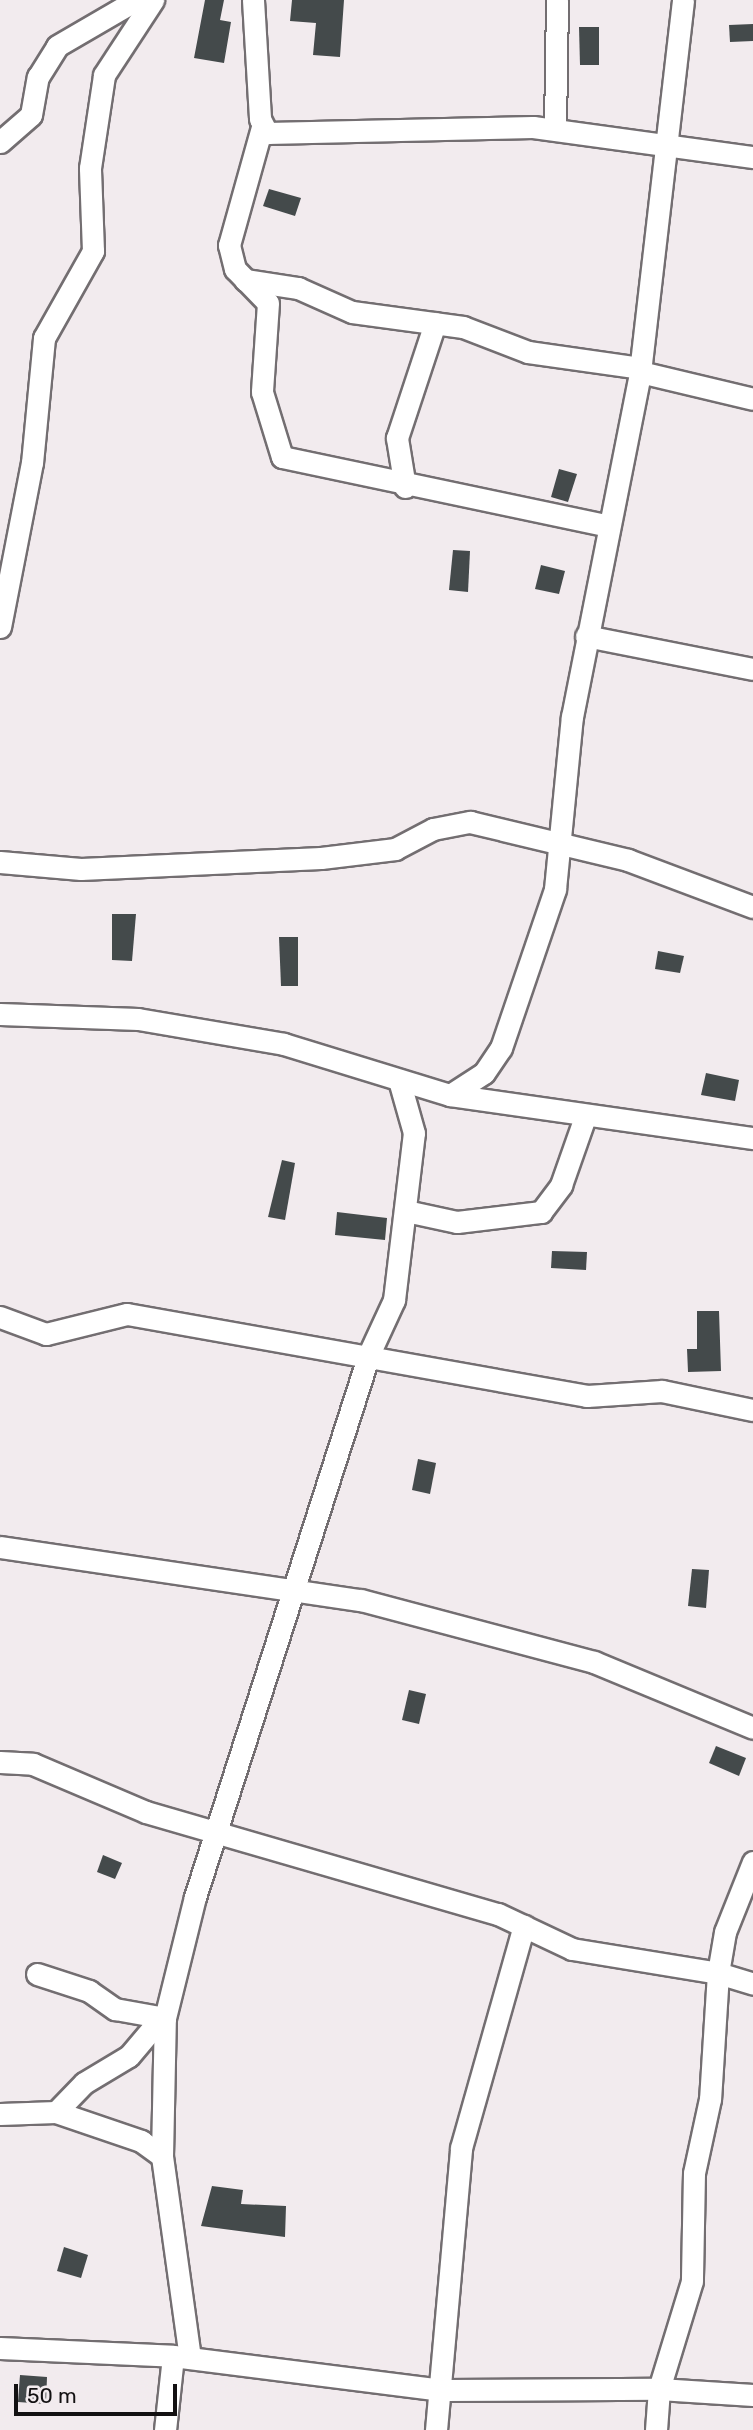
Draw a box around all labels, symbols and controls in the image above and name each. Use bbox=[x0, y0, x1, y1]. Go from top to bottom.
scale bar bbox=[18, 2370, 180, 2414]
text: 50 m bbox=[27, 2383, 77, 2408]

